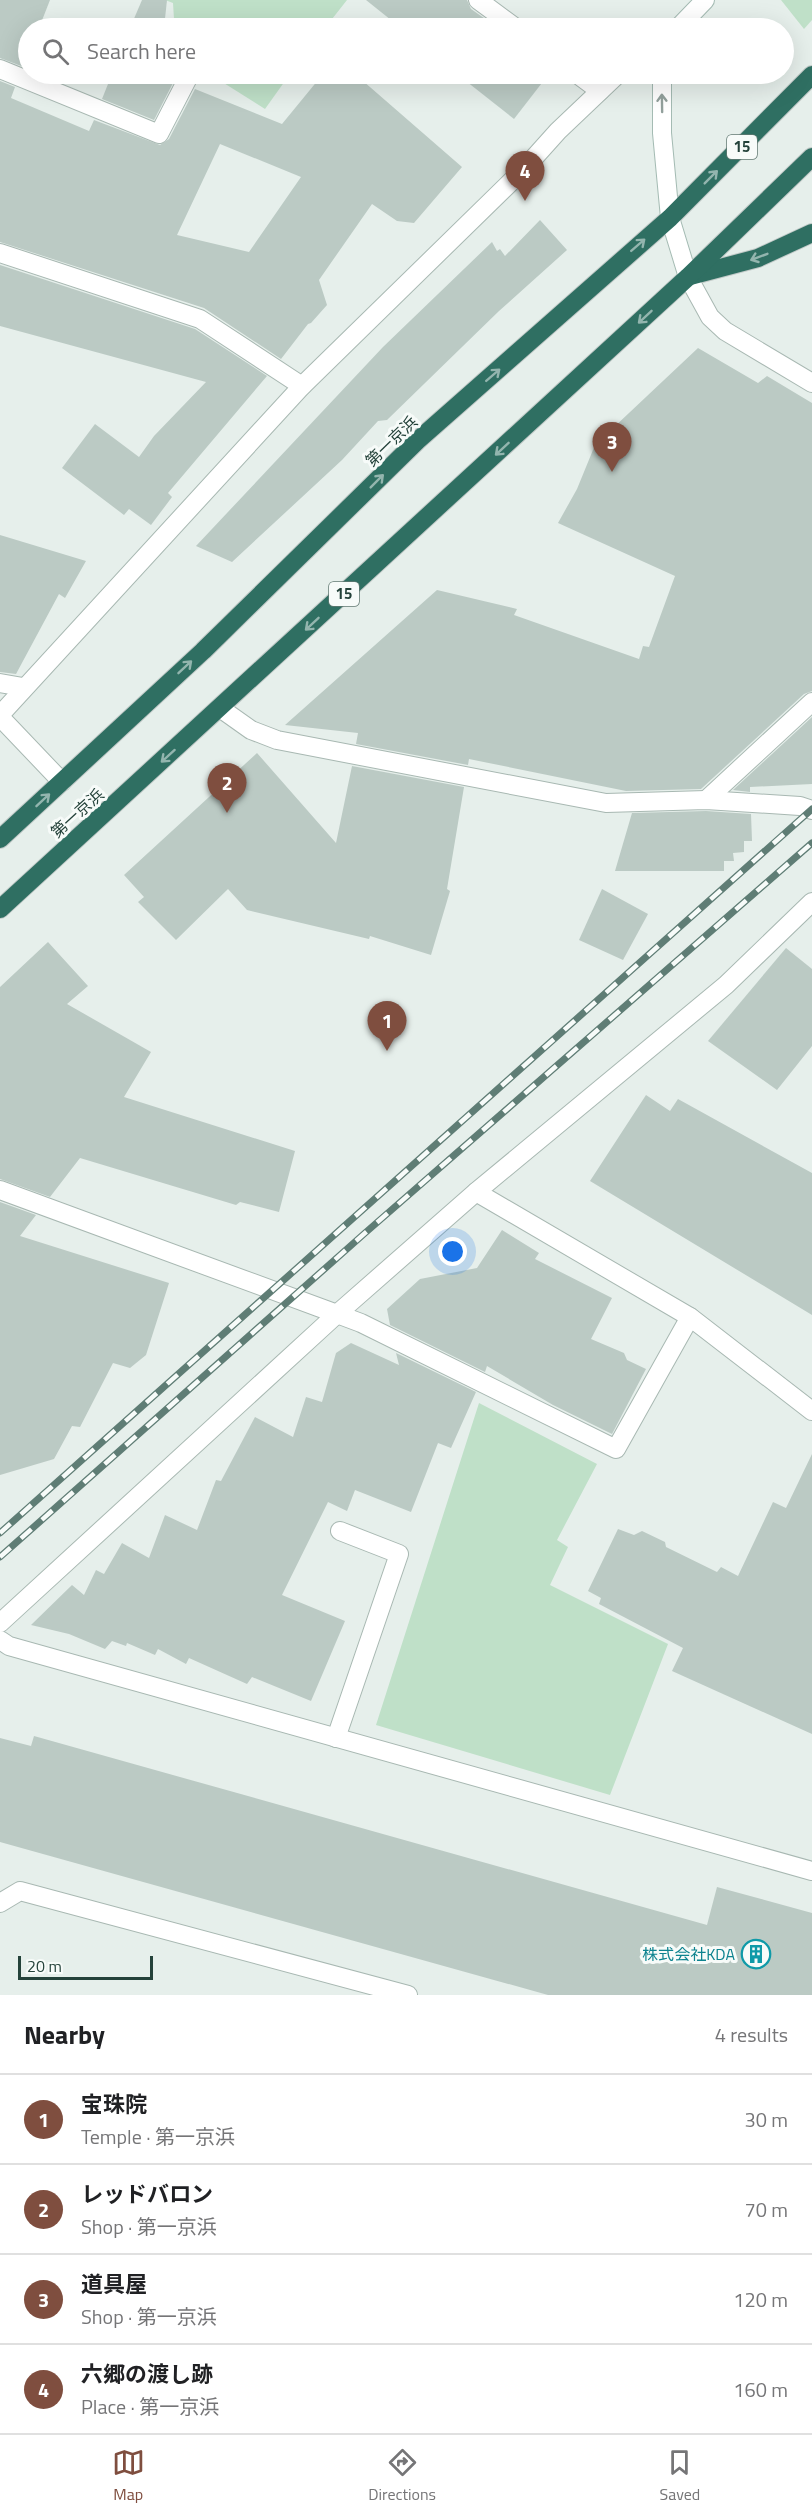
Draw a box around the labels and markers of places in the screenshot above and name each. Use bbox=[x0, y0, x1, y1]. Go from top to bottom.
pin: 4 bbox=[506, 152, 544, 201]
pin: 3 bbox=[592, 422, 632, 472]
pin: 2 bbox=[208, 764, 246, 813]
pin: 1 bbox=[368, 1002, 406, 1051]
building icon: 株式会社KDA bbox=[740, 1938, 772, 1970]
place label: 株式会社KDA bbox=[642, 1942, 735, 1966]

